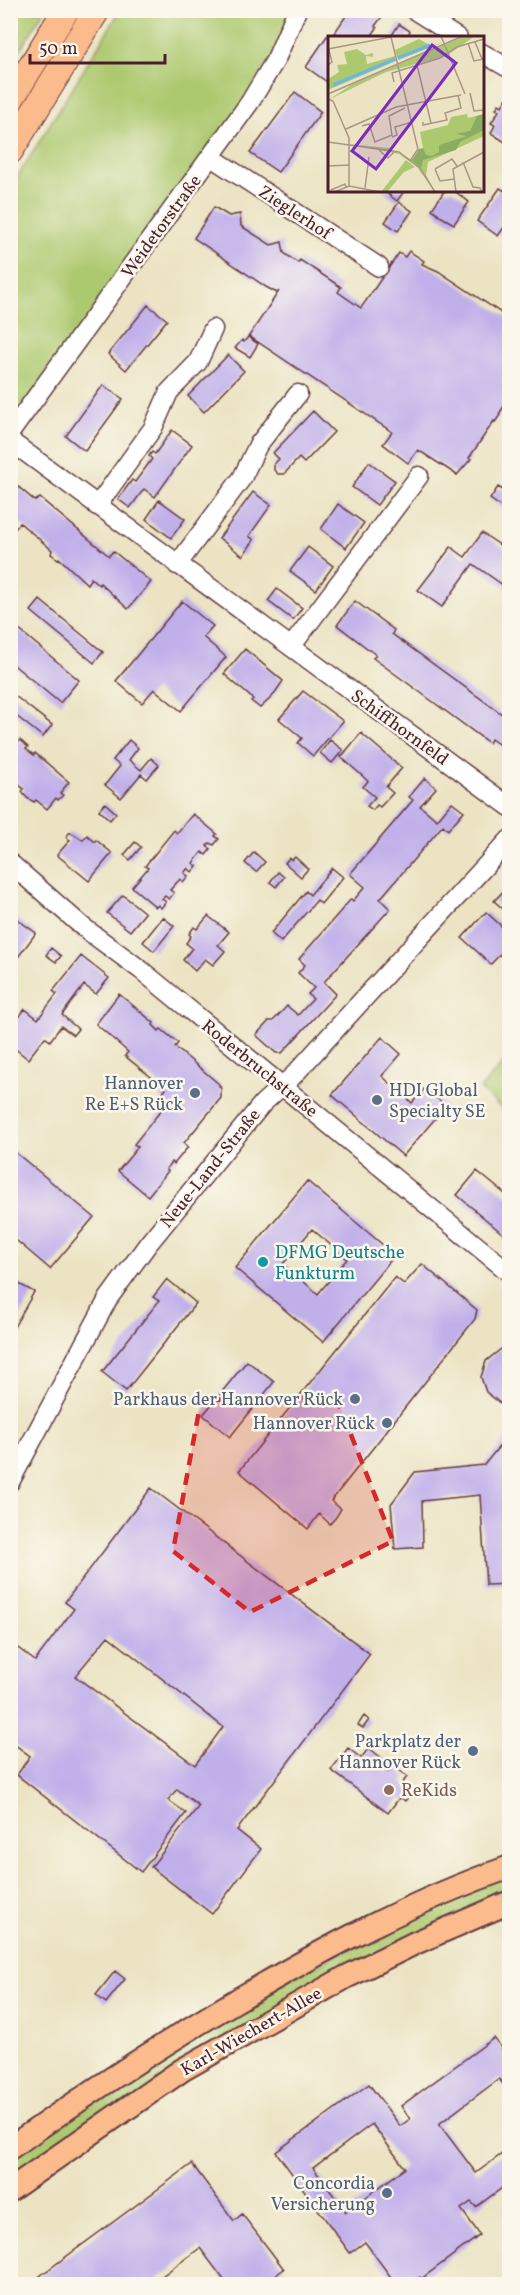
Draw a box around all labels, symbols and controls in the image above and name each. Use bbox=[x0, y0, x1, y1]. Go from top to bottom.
scale bar bbox=[30, 27, 165, 65]
inset map bbox=[328, 36, 484, 192]
text: 50 m bbox=[39, 37, 78, 62]
street label: Weidetorstraße bbox=[116, 170, 208, 284]
street label: Zieglerhof bbox=[253, 180, 337, 247]
street label: Schiffhornfeld bbox=[345, 684, 453, 772]
street label: Roderbruchstraße bbox=[195, 1014, 323, 1124]
place label: Hannover Re E+S Rück bbox=[85, 1072, 183, 1118]
place label: HDI Global Specialty SE bbox=[389, 1079, 486, 1125]
marker: Hannover Re E+S Rück bbox=[188, 1086, 202, 1100]
marker: HDI Global Specialty SE bbox=[370, 1093, 384, 1107]
street label: Neue-Land-Straße bbox=[155, 1104, 267, 1234]
place label: DFMG Deutsche Funkturm bbox=[275, 1241, 404, 1287]
marker: DFMG Deutsche Funkturm bbox=[256, 1255, 270, 1269]
place label: Parkhaus der Hannover Rück bbox=[113, 1388, 343, 1413]
marker: Parkhaus der Hannover Rück bbox=[348, 1392, 362, 1406]
place label: Hannover Rück bbox=[253, 1412, 375, 1437]
marker: Hannover Rück bbox=[380, 1416, 394, 1430]
place label: Parkplatz der Hannover Rück bbox=[339, 1730, 461, 1776]
marker: Parkplatz der Hannover Rück bbox=[466, 1744, 480, 1758]
place label: ReKids bbox=[401, 1779, 457, 1804]
marker: ReKids bbox=[382, 1783, 396, 1797]
street label: Karl-Wiechert-Allee bbox=[177, 1982, 327, 2083]
place label: Concordia Versicherung bbox=[271, 2172, 375, 2218]
marker: Concordia Versicherung bbox=[380, 2186, 394, 2200]

